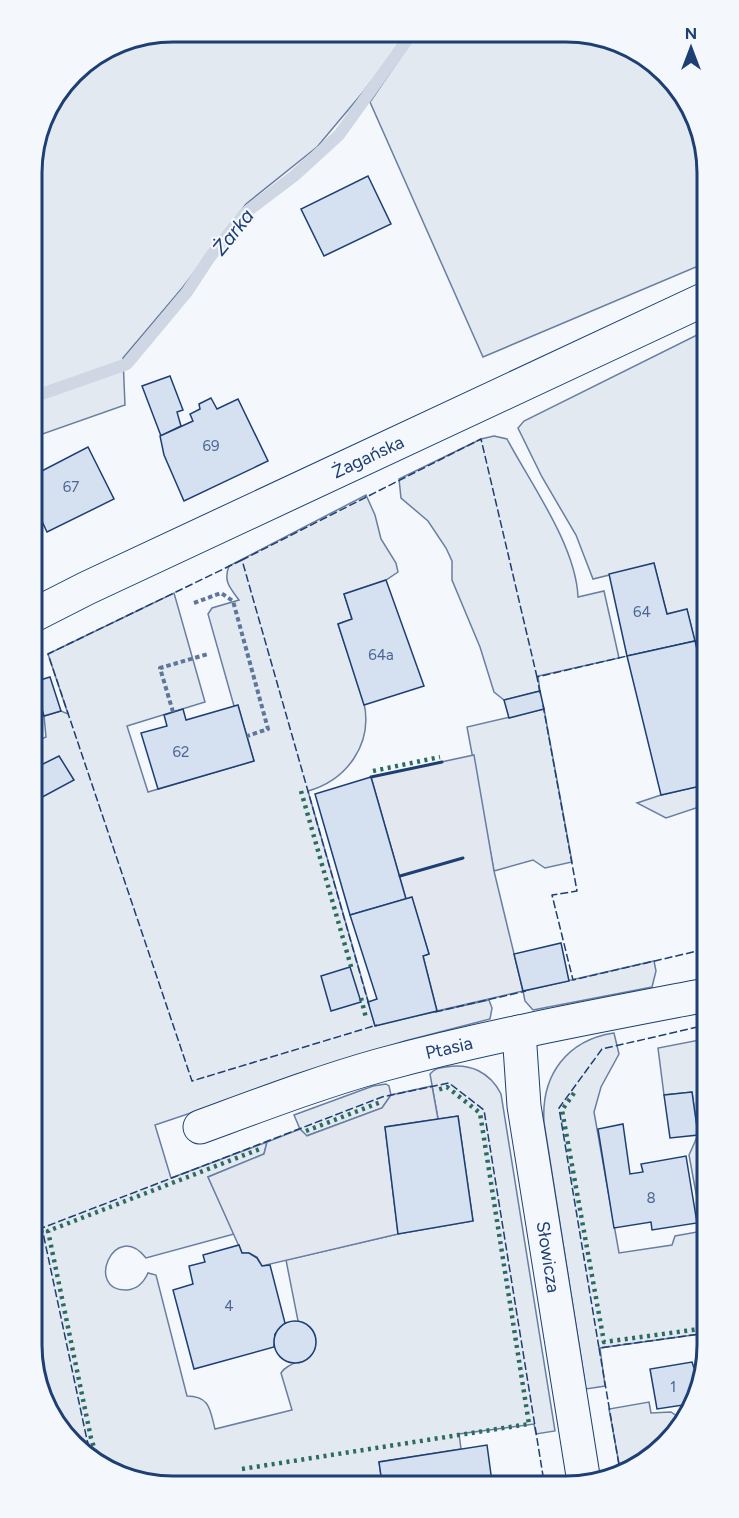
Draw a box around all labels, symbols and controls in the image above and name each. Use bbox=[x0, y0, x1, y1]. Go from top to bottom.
north arrow bbox=[661, 18, 721, 78]
text: N bbox=[685, 24, 697, 43]
water label: Żarka bbox=[207, 204, 259, 260]
street label: Żagańska bbox=[329, 431, 407, 483]
house number: 69 bbox=[203, 437, 219, 455]
house number: 67 bbox=[63, 478, 79, 496]
house number: 64 bbox=[633, 603, 651, 621]
house number: 64a bbox=[368, 646, 394, 664]
house number: 62 bbox=[173, 743, 189, 761]
street label: Ptasia bbox=[423, 1032, 475, 1064]
house number: 8 bbox=[646, 1189, 656, 1207]
street label: Słowicza bbox=[531, 1220, 565, 1294]
house number: 4 bbox=[224, 1297, 234, 1315]
house number: 1 bbox=[670, 1378, 676, 1396]

